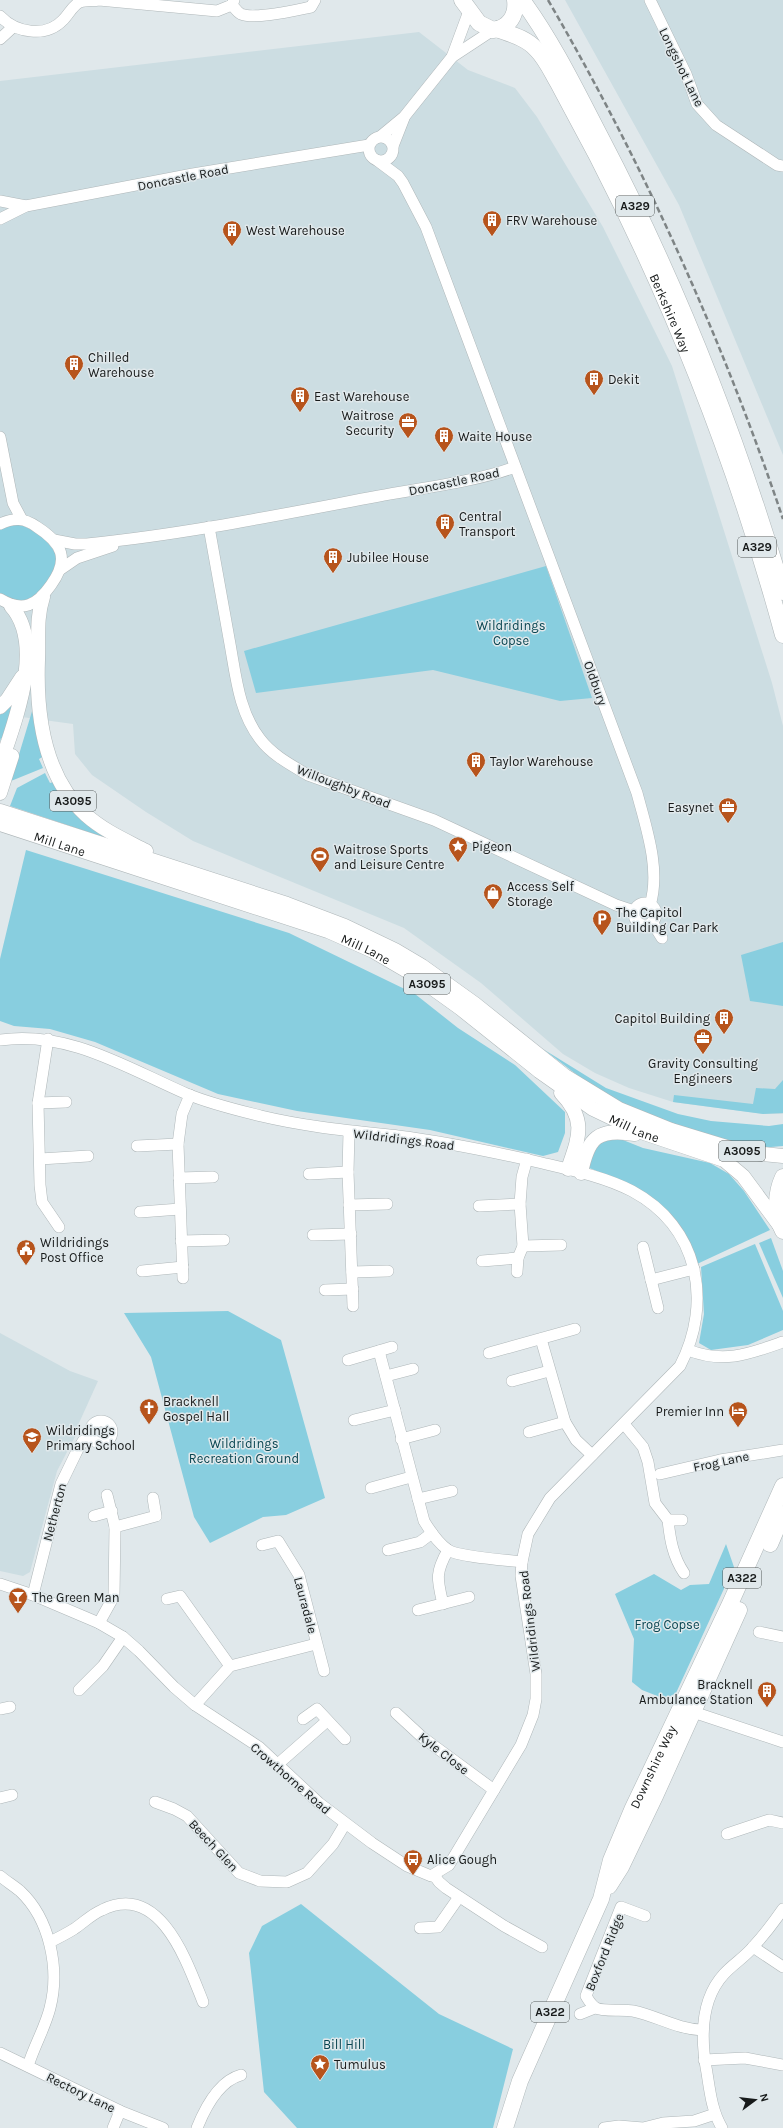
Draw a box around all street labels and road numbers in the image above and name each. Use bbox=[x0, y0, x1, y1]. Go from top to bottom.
street label: Longshot Lane bbox=[656, 25, 707, 109]
street label: Doncastle Road bbox=[136, 161, 230, 194]
road number: A329 bbox=[616, 196, 654, 216]
street label: Berkshire Way bbox=[647, 271, 694, 355]
street label: Doncastle Road bbox=[407, 465, 501, 498]
road number: A329 bbox=[738, 537, 776, 557]
street label: Oldbury bbox=[581, 659, 610, 707]
street label: Willoughby Road bbox=[295, 762, 393, 811]
road number: A3095 bbox=[50, 791, 96, 811]
street label: Mill Lane bbox=[32, 829, 88, 859]
street label: Mill Lane bbox=[339, 931, 393, 968]
road number: A3095 bbox=[404, 974, 450, 994]
street label: Mill Lane bbox=[607, 1111, 661, 1146]
street label: Wildridings Road bbox=[352, 1126, 455, 1153]
road number: A3095 bbox=[719, 1141, 765, 1161]
street label: Frog Lane bbox=[692, 1448, 751, 1475]
street label: Netherton bbox=[40, 1481, 69, 1543]
road number: A322 bbox=[723, 1568, 761, 1588]
street label: Wildridings Road bbox=[516, 1569, 543, 1672]
street label: Lauradale bbox=[291, 1575, 320, 1635]
street label: Downshire Way bbox=[627, 1723, 679, 1811]
street label: Kyle Close bbox=[416, 1729, 472, 1778]
street label: Crowthorne Road bbox=[248, 1739, 334, 1817]
street label: Beech Glen bbox=[186, 1816, 241, 1874]
street label: Boxford Ridge bbox=[582, 1911, 627, 1993]
road number: A322 bbox=[531, 2002, 569, 2022]
street label: Rectory Lane bbox=[44, 2069, 118, 2116]

